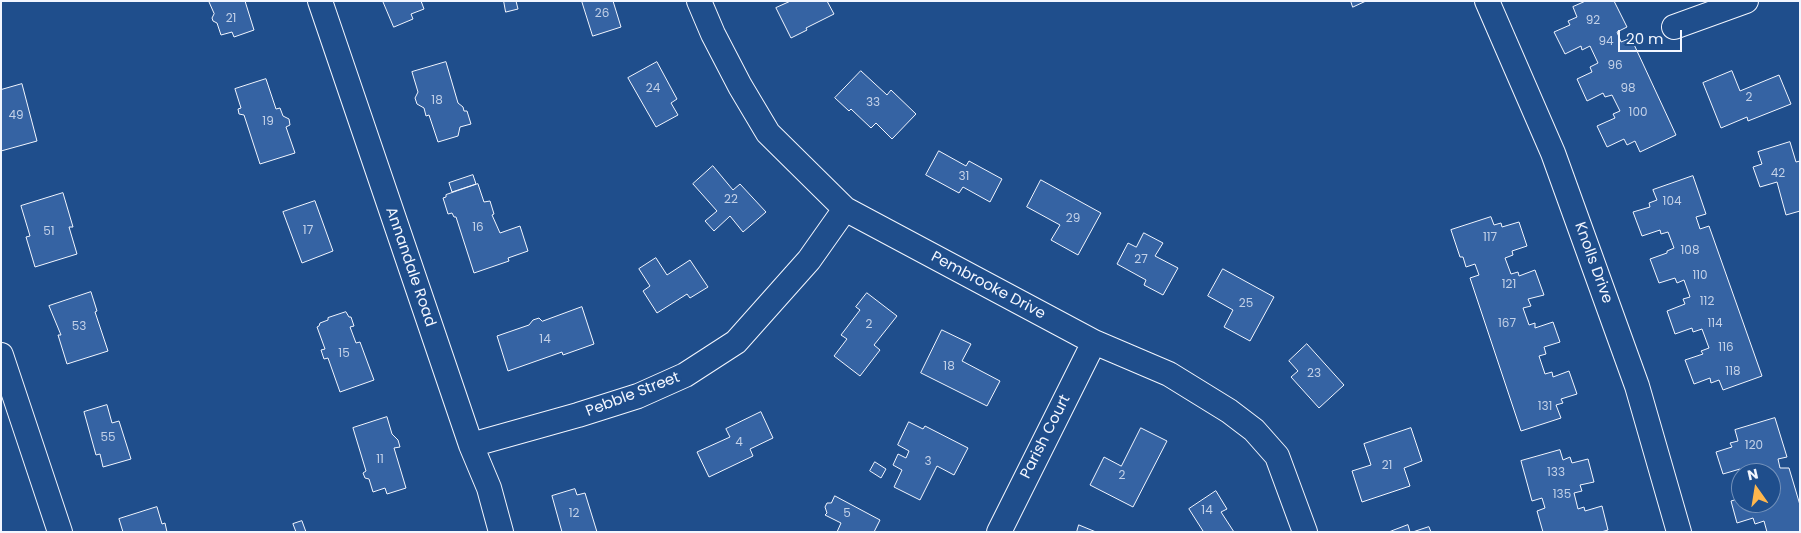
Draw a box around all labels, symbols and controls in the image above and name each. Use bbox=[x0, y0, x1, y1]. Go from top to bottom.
house number: 26 bbox=[595, 7, 609, 21]
house number: 21 bbox=[226, 12, 236, 26]
house number: 92 bbox=[1586, 14, 1600, 28]
scale bar bbox=[1621, 20, 1685, 52]
text: 20 m bbox=[1626, 28, 1664, 49]
house number: 94 bbox=[1598, 35, 1614, 49]
house number: 96 bbox=[1607, 59, 1623, 73]
house number: 24 bbox=[646, 82, 660, 96]
house number: 98 bbox=[1620, 82, 1636, 96]
house number: 2 bbox=[1746, 91, 1752, 105]
house number: 18 bbox=[431, 94, 443, 108]
house number: 33 bbox=[866, 96, 880, 110]
house number: 100 bbox=[1629, 106, 1647, 120]
house number: 49 bbox=[8, 109, 24, 123]
house number: 19 bbox=[262, 115, 274, 129]
house number: 42 bbox=[1771, 167, 1785, 181]
house number: 31 bbox=[959, 170, 969, 184]
house number: 22 bbox=[724, 193, 738, 207]
house number: 104 bbox=[1663, 195, 1681, 209]
street label: Annandale Road bbox=[381, 205, 439, 329]
house number: 29 bbox=[1066, 212, 1080, 226]
street label: Knolls Drive bbox=[1570, 220, 1616, 306]
house number: 16 bbox=[472, 221, 484, 235]
house number: 17 bbox=[303, 224, 313, 238]
house number: 51 bbox=[43, 225, 55, 239]
house number: 117 bbox=[1483, 231, 1497, 245]
house number: 108 bbox=[1681, 244, 1699, 258]
street label: Pembrooke Drive bbox=[928, 248, 1048, 324]
house number: 27 bbox=[1134, 253, 1148, 267]
house number: 110 bbox=[1692, 269, 1708, 283]
house number: 121 bbox=[1502, 278, 1516, 292]
house number: 112 bbox=[1700, 295, 1714, 309]
house number: 25 bbox=[1239, 297, 1253, 311]
house number: 167 bbox=[1498, 317, 1516, 331]
house number: 114 bbox=[1707, 317, 1723, 331]
house number: 2 bbox=[866, 318, 872, 332]
house number: 53 bbox=[72, 320, 86, 334]
house number: 14 bbox=[539, 333, 551, 347]
house number: 116 bbox=[1718, 341, 1734, 355]
house number: 15 bbox=[338, 347, 350, 361]
house number: 18 bbox=[943, 360, 955, 374]
house number: 118 bbox=[1725, 365, 1741, 379]
house number: 23 bbox=[1307, 367, 1321, 381]
street label: Pebble Street bbox=[583, 369, 683, 421]
street label: Parish Court bbox=[1017, 392, 1075, 482]
house number: 131 bbox=[1538, 400, 1552, 414]
house number: 55 bbox=[100, 431, 116, 445]
house number: 4 bbox=[735, 436, 743, 450]
house number: 120 bbox=[1745, 439, 1763, 453]
house number: 11 bbox=[376, 453, 384, 467]
house number: 3 bbox=[924, 455, 932, 469]
house number: 21 bbox=[1382, 459, 1392, 473]
north arrow bbox=[1731, 463, 1781, 513]
text: N bbox=[1745, 463, 1760, 485]
house number: 133 bbox=[1547, 466, 1565, 480]
house number: 2 bbox=[1119, 469, 1125, 483]
house number: 135 bbox=[1553, 488, 1571, 502]
house number: 14 bbox=[1201, 504, 1213, 518]
house number: 12 bbox=[569, 507, 579, 521]
house number: 5 bbox=[843, 507, 851, 521]

